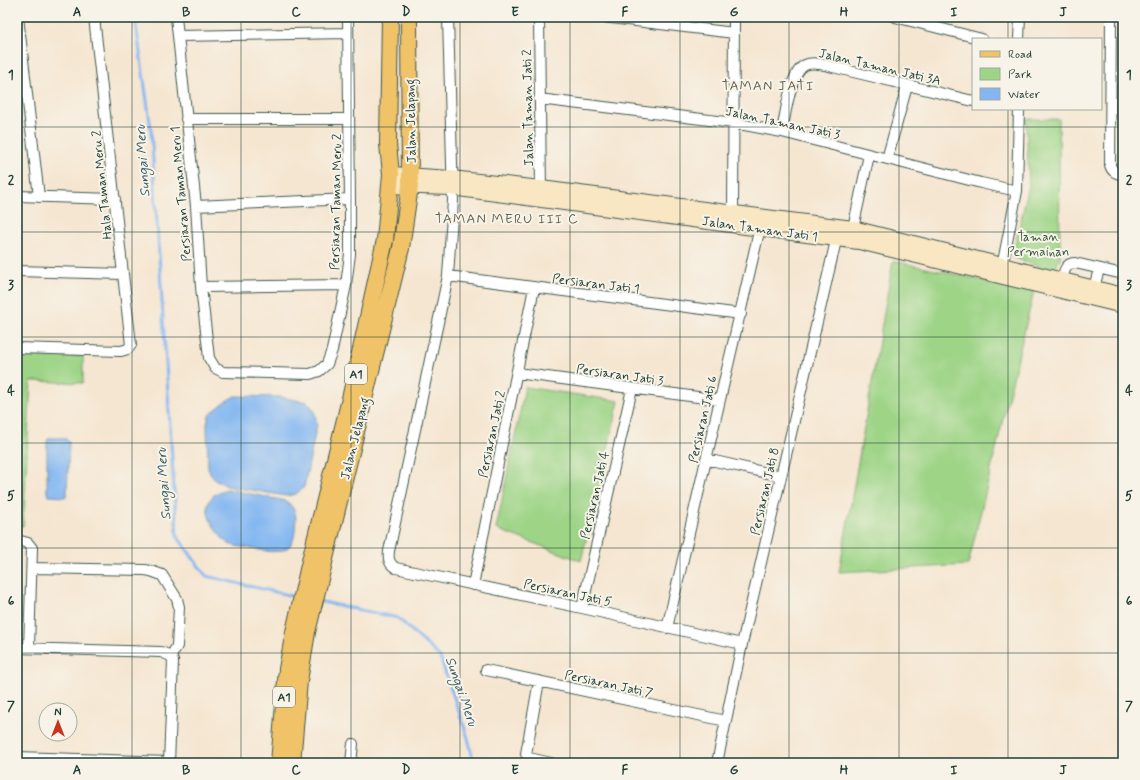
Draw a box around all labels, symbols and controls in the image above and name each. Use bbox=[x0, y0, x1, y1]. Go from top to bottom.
text: A bbox=[73, 4, 81, 21]
text: B bbox=[182, 4, 191, 21]
text: C bbox=[291, 4, 301, 21]
text: D bbox=[402, 4, 411, 21]
text: E bbox=[511, 4, 519, 21]
text: F bbox=[622, 4, 629, 21]
text: G bbox=[730, 4, 739, 21]
text: H bbox=[840, 4, 849, 21]
text: I bbox=[951, 4, 958, 21]
text: J bbox=[1059, 4, 1067, 21]
legend bbox=[972, 38, 1102, 110]
street label: Jalan Taman Jati 3A bbox=[817, 45, 943, 90]
text: Road bbox=[1008, 47, 1032, 63]
street label: Jalan Taman Jati 2 bbox=[519, 49, 538, 167]
text: 1 bbox=[8, 67, 14, 84]
text: Park bbox=[1008, 67, 1032, 83]
text: 1 bbox=[1126, 67, 1132, 84]
district label: TAMAN JATI bbox=[722, 77, 814, 95]
street label: Jalan Jelapang bbox=[402, 79, 423, 163]
text: Water bbox=[1008, 87, 1040, 103]
street label: Jalan Taman Jati 3 bbox=[724, 103, 842, 144]
water label: Sungai Meru bbox=[131, 123, 156, 198]
street label: Persiaran Taman Meru 1 bbox=[167, 125, 196, 262]
street label: Hala Taman Meru 2 bbox=[88, 129, 117, 240]
street label: Persiaran Taman Meru 2 bbox=[327, 133, 346, 270]
text: 2 bbox=[8, 172, 15, 189]
text: 2 bbox=[1126, 172, 1133, 189]
district label: TAMAN MERU III C bbox=[435, 210, 579, 228]
street label: Jalan Taman Jati 1 bbox=[701, 213, 819, 246]
park label: Taman Permainan bbox=[1007, 229, 1069, 261]
street label: Persiaran Jati 1 bbox=[551, 271, 641, 298]
text: 3 bbox=[8, 277, 14, 294]
text: 3 bbox=[1126, 277, 1132, 294]
street label: Persiaran Jati 3 bbox=[575, 361, 665, 390]
road number: A1 bbox=[345, 364, 367, 384]
street label: Persiaran Jati 6 bbox=[685, 374, 722, 465]
text: 4 bbox=[7, 383, 15, 400]
text: 4 bbox=[1125, 383, 1133, 400]
street label: Persiaran Jati 2 bbox=[475, 389, 510, 479]
street label: Jalan Jelapang bbox=[337, 395, 376, 482]
water label: Sungai Meru bbox=[152, 446, 177, 521]
street label: Persiaran Jati 8 bbox=[747, 446, 784, 537]
street label: Persiaran Jati 4 bbox=[577, 449, 614, 541]
text: 5 bbox=[7, 488, 15, 505]
text: 5 bbox=[1125, 488, 1133, 505]
street label: Persiaran Jati 5 bbox=[522, 576, 614, 611]
text: 6 bbox=[8, 593, 15, 610]
text: 6 bbox=[1126, 593, 1133, 610]
water label: Sungai Meru bbox=[439, 654, 482, 730]
street label: Persiaran Jati 7 bbox=[563, 667, 655, 702]
road number: A1 bbox=[273, 687, 295, 707]
text: 7 bbox=[7, 698, 15, 715]
text: 7 bbox=[1125, 698, 1133, 715]
north arrow bbox=[38, 702, 78, 742]
text: N bbox=[54, 706, 62, 720]
text: A bbox=[73, 762, 81, 779]
text: B bbox=[182, 762, 191, 779]
text: C bbox=[291, 762, 301, 779]
text: D bbox=[402, 762, 411, 779]
text: E bbox=[511, 762, 519, 779]
text: F bbox=[622, 762, 629, 779]
text: G bbox=[730, 762, 739, 779]
text: H bbox=[840, 762, 849, 779]
text: I bbox=[951, 762, 958, 779]
text: J bbox=[1059, 762, 1067, 779]

